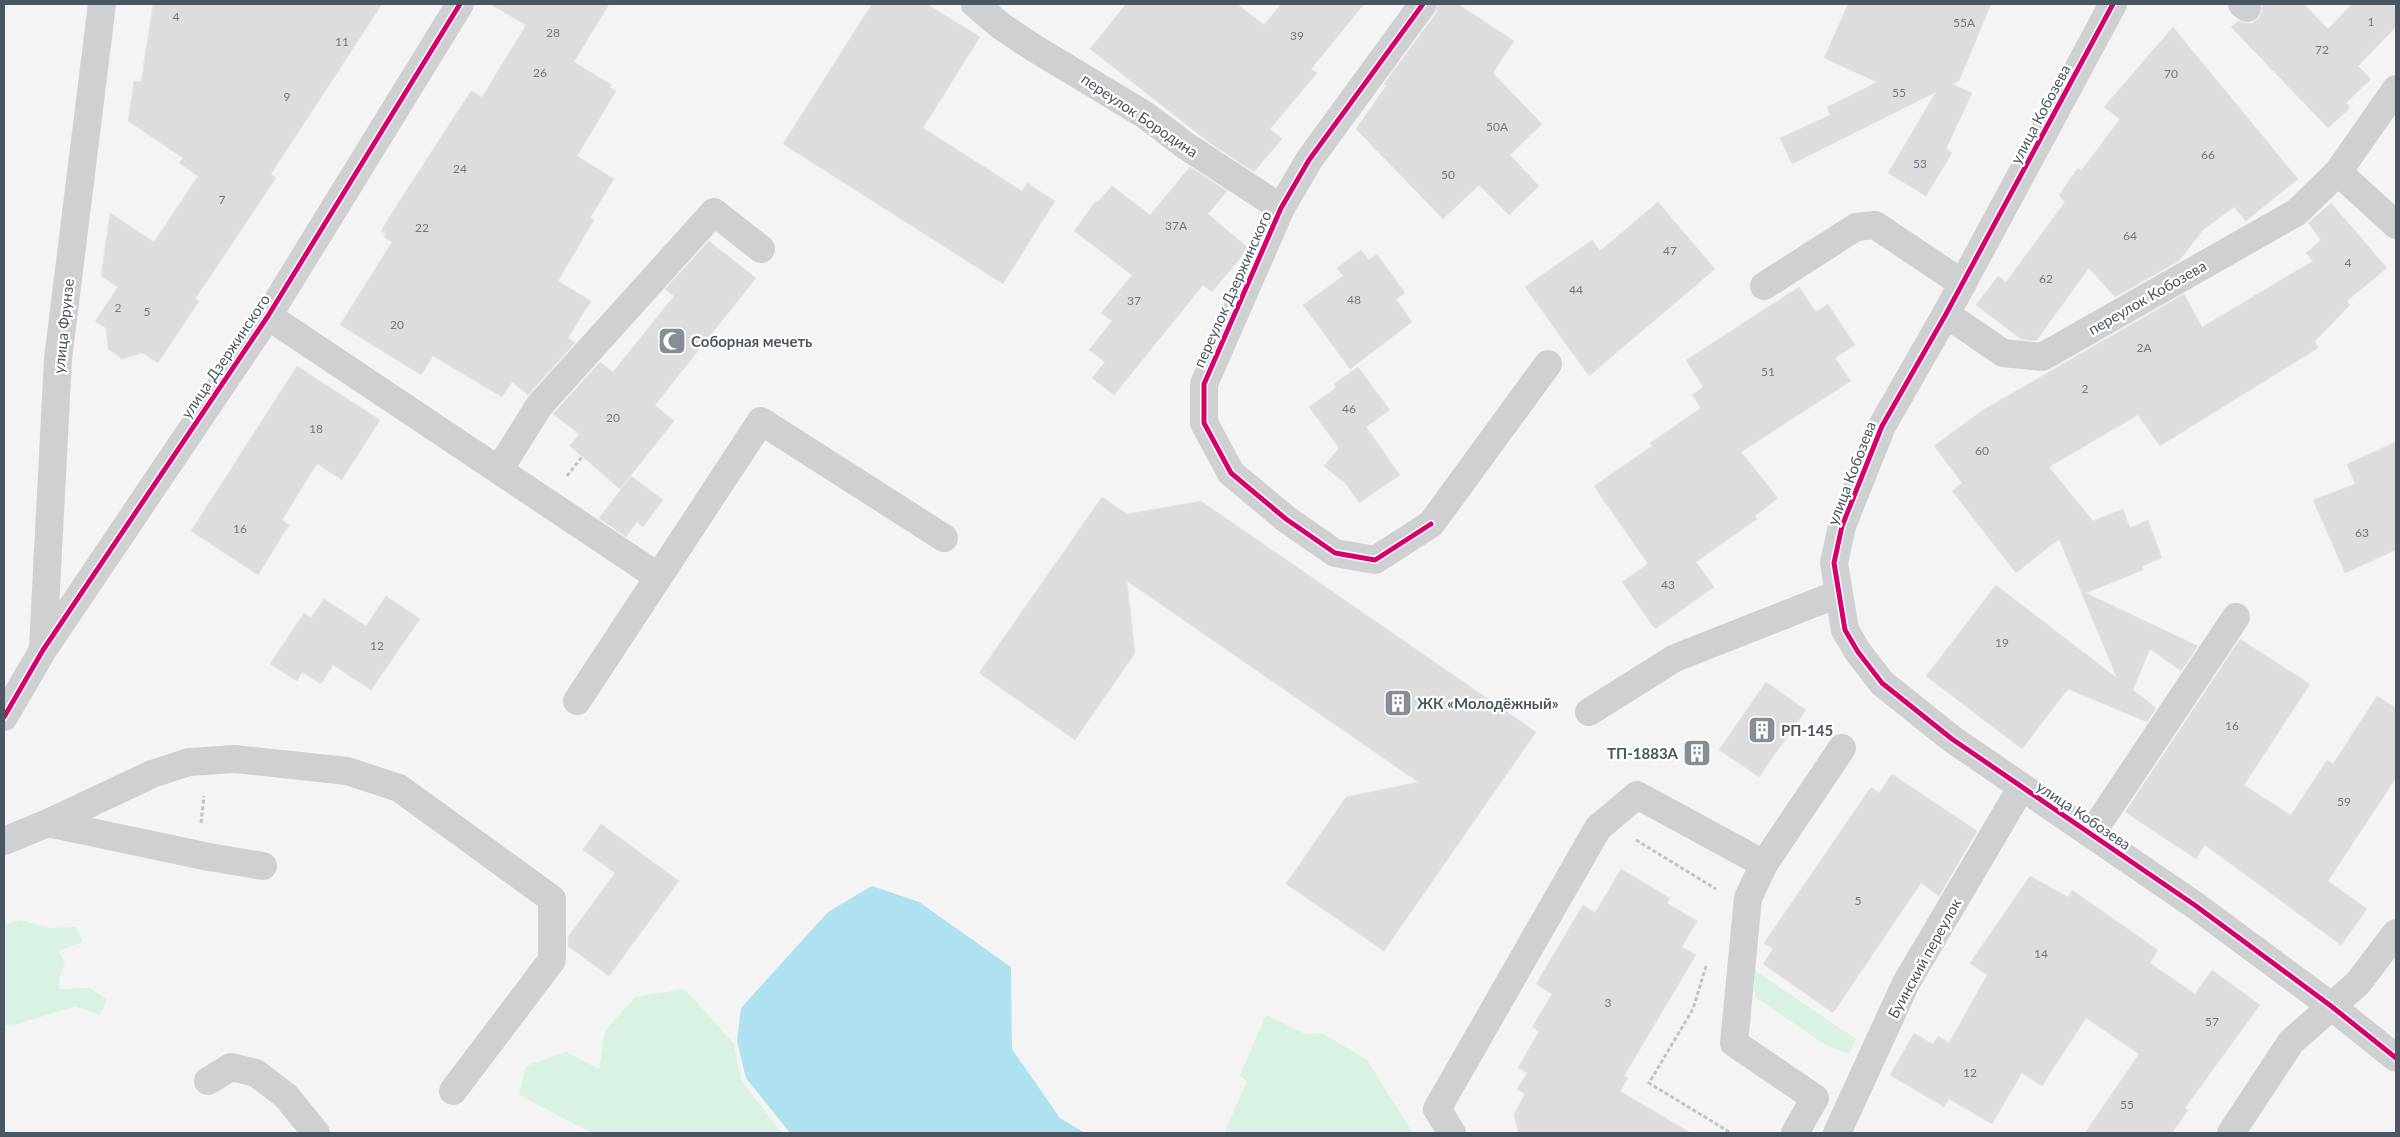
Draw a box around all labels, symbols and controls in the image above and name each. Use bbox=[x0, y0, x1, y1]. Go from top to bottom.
house number: 4 bbox=[173, 9, 180, 24]
house number: 1 bbox=[2368, 14, 2375, 29]
house number: 55А bbox=[1953, 15, 1976, 30]
house number: 28 bbox=[546, 25, 560, 40]
house number: 39 bbox=[1290, 28, 1304, 43]
house number: 11 bbox=[335, 34, 349, 49]
house number: 72 bbox=[2315, 42, 2329, 57]
street label: улица Кобозева bbox=[2006, 61, 2074, 167]
house number: 26 bbox=[533, 65, 547, 80]
house number: 70 bbox=[2164, 66, 2178, 81]
street label: переулок Бородина bbox=[1078, 69, 1202, 161]
house number: 55 bbox=[1892, 85, 1906, 100]
house number: 9 bbox=[284, 89, 291, 104]
house number: 50А bbox=[1486, 119, 1509, 134]
house number: 66 bbox=[2201, 147, 2215, 162]
house number: 53 bbox=[1913, 156, 1927, 171]
house number: 24 bbox=[453, 161, 467, 176]
house number: 50 bbox=[1441, 167, 1455, 182]
house number: 7 bbox=[219, 192, 226, 207]
street label: переулок Дзержинского bbox=[1189, 208, 1275, 370]
house number: 37А bbox=[1165, 218, 1188, 233]
house number: 22 bbox=[415, 220, 429, 235]
house number: 64 bbox=[2123, 228, 2137, 243]
house number: 47 bbox=[1663, 243, 1677, 258]
house number: 4 bbox=[2345, 255, 2352, 270]
street label: переулок Кобозева bbox=[2085, 256, 2209, 338]
house number: 62 bbox=[2039, 271, 2053, 286]
street label: улица Фрунзе bbox=[49, 278, 77, 374]
house number: 44 bbox=[1569, 282, 1583, 297]
street label: улица Дзержинского bbox=[177, 291, 273, 421]
house number: 48 bbox=[1347, 292, 1361, 307]
house number: 37 bbox=[1127, 293, 1141, 308]
house number: 2 bbox=[115, 300, 122, 315]
house number: 5 bbox=[144, 304, 151, 319]
house number: 20 bbox=[390, 317, 404, 332]
mosque icon: Соборная мечеть bbox=[657, 326, 687, 356]
place label: Соборная мечеть bbox=[691, 332, 812, 350]
house number: 2А bbox=[2136, 340, 2152, 355]
house number: 51 bbox=[1761, 364, 1775, 379]
house number: 2 bbox=[2082, 381, 2089, 396]
house number: 46 bbox=[1342, 401, 1356, 416]
house number: 20 bbox=[606, 410, 620, 425]
street label: улица Кобозева bbox=[1823, 419, 1879, 527]
house number: 18 bbox=[309, 421, 323, 436]
house number: 60 bbox=[1975, 443, 1989, 458]
house number: 16 bbox=[233, 521, 247, 536]
house number: 63 bbox=[2355, 525, 2369, 540]
house number: 43 bbox=[1661, 577, 1675, 592]
house number: 19 bbox=[1995, 635, 2009, 650]
house number: 12 bbox=[370, 638, 384, 653]
building icon: ЖК «Молодёжный» bbox=[1383, 688, 1413, 718]
place label: ЖК «Молодёжный» bbox=[1417, 694, 1559, 712]
building icon: РП-145 bbox=[1747, 715, 1777, 745]
house number: 16 bbox=[2225, 718, 2239, 733]
place label: РП-145 bbox=[1781, 721, 1833, 739]
building icon: ТП-1883А bbox=[1682, 738, 1712, 768]
place label: ТП-1883А bbox=[1607, 744, 1679, 762]
street label: улица Кобозева bbox=[2034, 777, 2134, 853]
house number: 59 bbox=[2337, 794, 2351, 809]
house number: 5 bbox=[1855, 893, 1862, 908]
street label: Буинский переулок bbox=[1884, 895, 1965, 1021]
house number: 14 bbox=[2034, 946, 2048, 961]
house number: 3 bbox=[1605, 995, 1612, 1010]
house number: 57 bbox=[2205, 1014, 2219, 1029]
house number: 12 bbox=[1963, 1065, 1977, 1080]
house number: 55 bbox=[2120, 1097, 2134, 1112]

